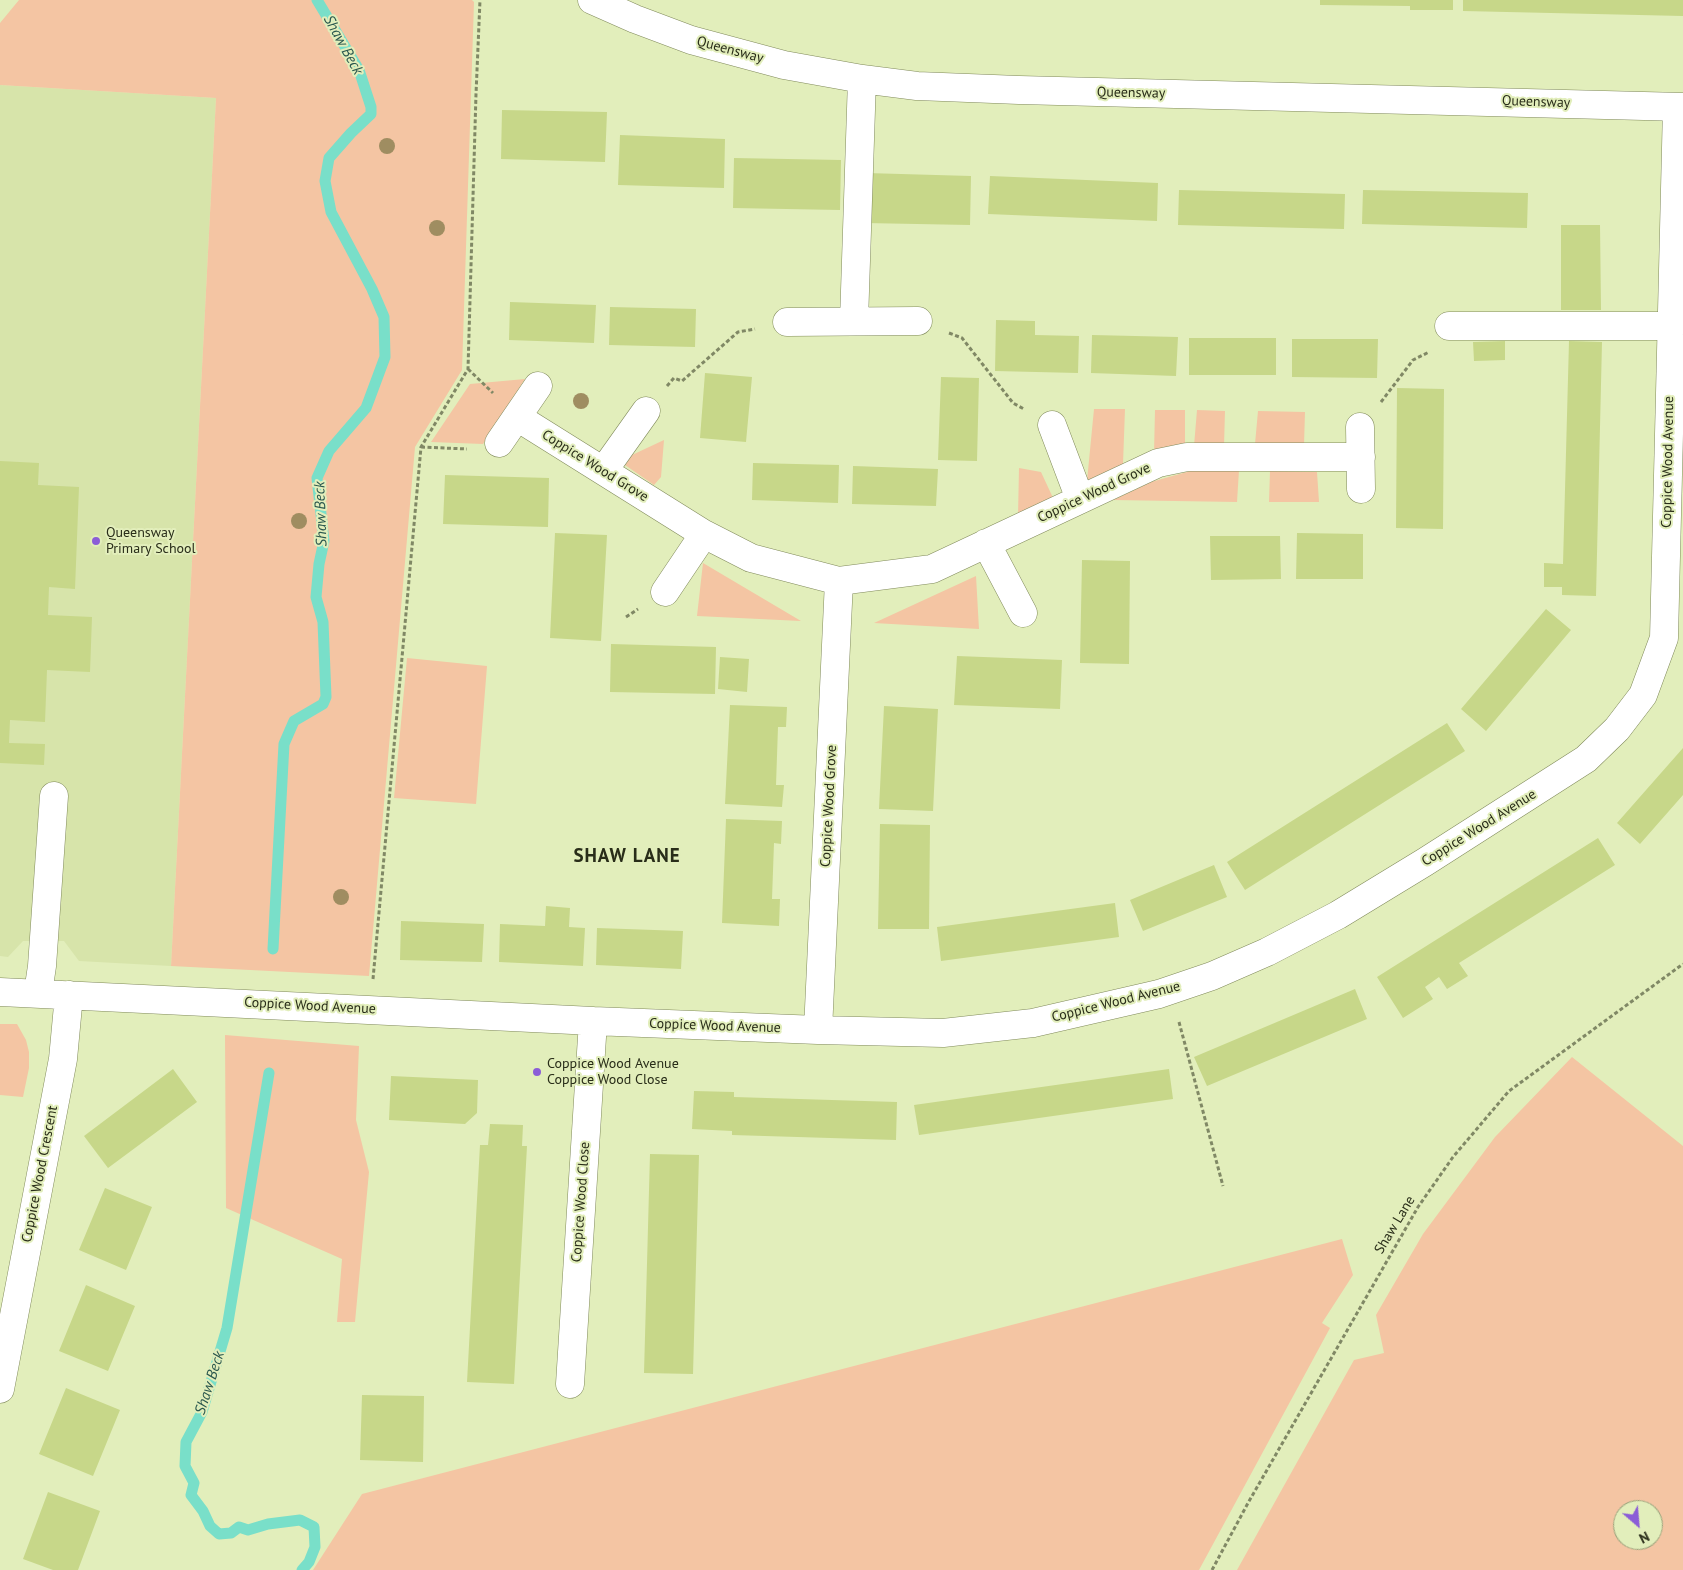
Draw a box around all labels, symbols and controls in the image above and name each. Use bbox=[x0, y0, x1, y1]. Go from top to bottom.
water label: Shaw Beck bbox=[319, 12, 367, 78]
street label: Queensway bbox=[695, 33, 765, 67]
street label: Queensway bbox=[1097, 84, 1165, 102]
street label: Queensway bbox=[1501, 92, 1571, 112]
street label: Coppice Wood Avenue bbox=[1658, 396, 1678, 528]
street label: Coppice Wood Grove bbox=[539, 426, 651, 506]
street label: Coppice Wood Grove bbox=[1035, 460, 1153, 526]
water label: Shaw Beck bbox=[311, 481, 331, 547]
place label: Queensway Primary School bbox=[106, 525, 196, 558]
marker: Queensway Primary School bbox=[90, 535, 102, 547]
street label: Coppice Wood Grove bbox=[817, 744, 841, 868]
street label: Coppice Wood Avenue bbox=[1419, 786, 1539, 870]
district label: SHAW LANE bbox=[572, 846, 682, 868]
street label: Coppice Wood Avenue bbox=[1050, 978, 1182, 1026]
street label: Coppice Wood Avenue bbox=[244, 994, 376, 1018]
street label: Coppice Wood Avenue bbox=[649, 1015, 781, 1037]
place label: Coppice Wood Avenue Coppice Wood Close bbox=[547, 1056, 679, 1088]
marker: Coppice Wood Avenue Coppice Wood Close bbox=[531, 1066, 543, 1078]
street label: Coppice Wood Crescent bbox=[18, 1104, 62, 1244]
street label: Coppice Wood Close bbox=[568, 1141, 594, 1263]
street label: Shaw Lane bbox=[1371, 1193, 1419, 1257]
water label: Shaw Beck bbox=[191, 1349, 229, 1417]
north arrow bbox=[1613, 1500, 1663, 1550]
text: N bbox=[1636, 1527, 1653, 1548]

